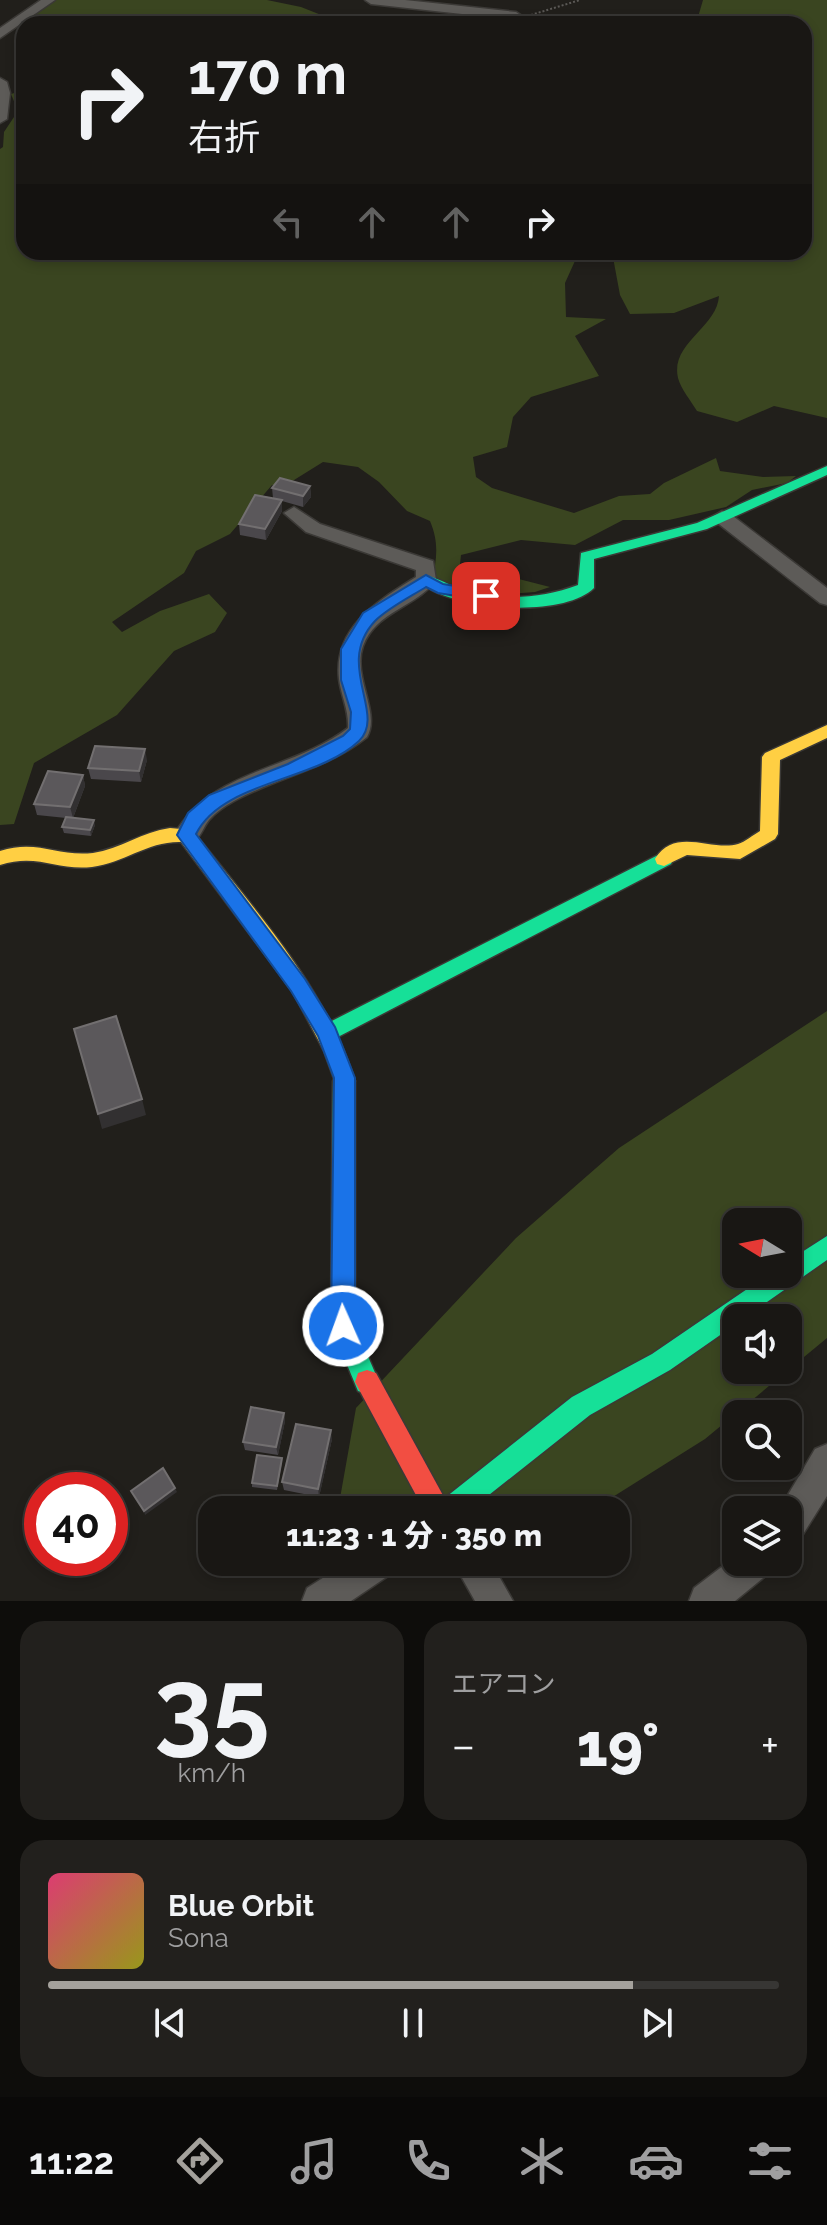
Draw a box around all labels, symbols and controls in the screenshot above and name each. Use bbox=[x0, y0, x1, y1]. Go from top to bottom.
text: 170 m bbox=[188, 41, 347, 107]
icon: right bbox=[56, 48, 160, 152]
text: 右折 bbox=[188, 116, 260, 158]
icon: left bbox=[266, 200, 310, 244]
icon: ahead bbox=[350, 200, 394, 244]
icon: ahead bbox=[434, 200, 478, 244]
icon: right bbox=[518, 200, 562, 244]
pin bbox=[452, 562, 520, 630]
icon: arrive bbox=[464, 574, 508, 618]
north arrow bbox=[722, 1208, 802, 1288]
map controls bbox=[722, 1208, 802, 1576]
position arrow bbox=[301, 1284, 385, 1368]
button: sound bbox=[722, 1304, 802, 1384]
button: search bbox=[722, 1400, 802, 1480]
speed limit sign: 40 bbox=[24, 1472, 128, 1576]
button: layers bbox=[722, 1496, 802, 1576]
text: 11:23 · 1 分 · 350 m bbox=[286, 1518, 542, 1553]
text: 35 bbox=[154, 1645, 270, 1767]
text: エアコン bbox=[452, 1669, 556, 1699]
text: 19° bbox=[577, 1710, 659, 1780]
text: − bbox=[452, 1720, 475, 1771]
text: + bbox=[761, 1720, 779, 1771]
text: km/h bbox=[177, 1758, 246, 1788]
text: Blue Orbit bbox=[168, 1888, 314, 1923]
text: Sona bbox=[168, 1923, 229, 1953]
icon: previous bbox=[148, 2001, 192, 2045]
icon: pause bbox=[391, 2001, 435, 2045]
icon: next bbox=[635, 2001, 679, 2045]
icon: directions bbox=[172, 2133, 228, 2189]
icon: music bbox=[286, 2133, 342, 2189]
icon: phone bbox=[400, 2133, 456, 2189]
icon: climate bbox=[514, 2133, 570, 2189]
icon: car bbox=[628, 2133, 684, 2189]
icon: filters bbox=[742, 2133, 798, 2189]
text: 11:22 bbox=[29, 2140, 114, 2182]

